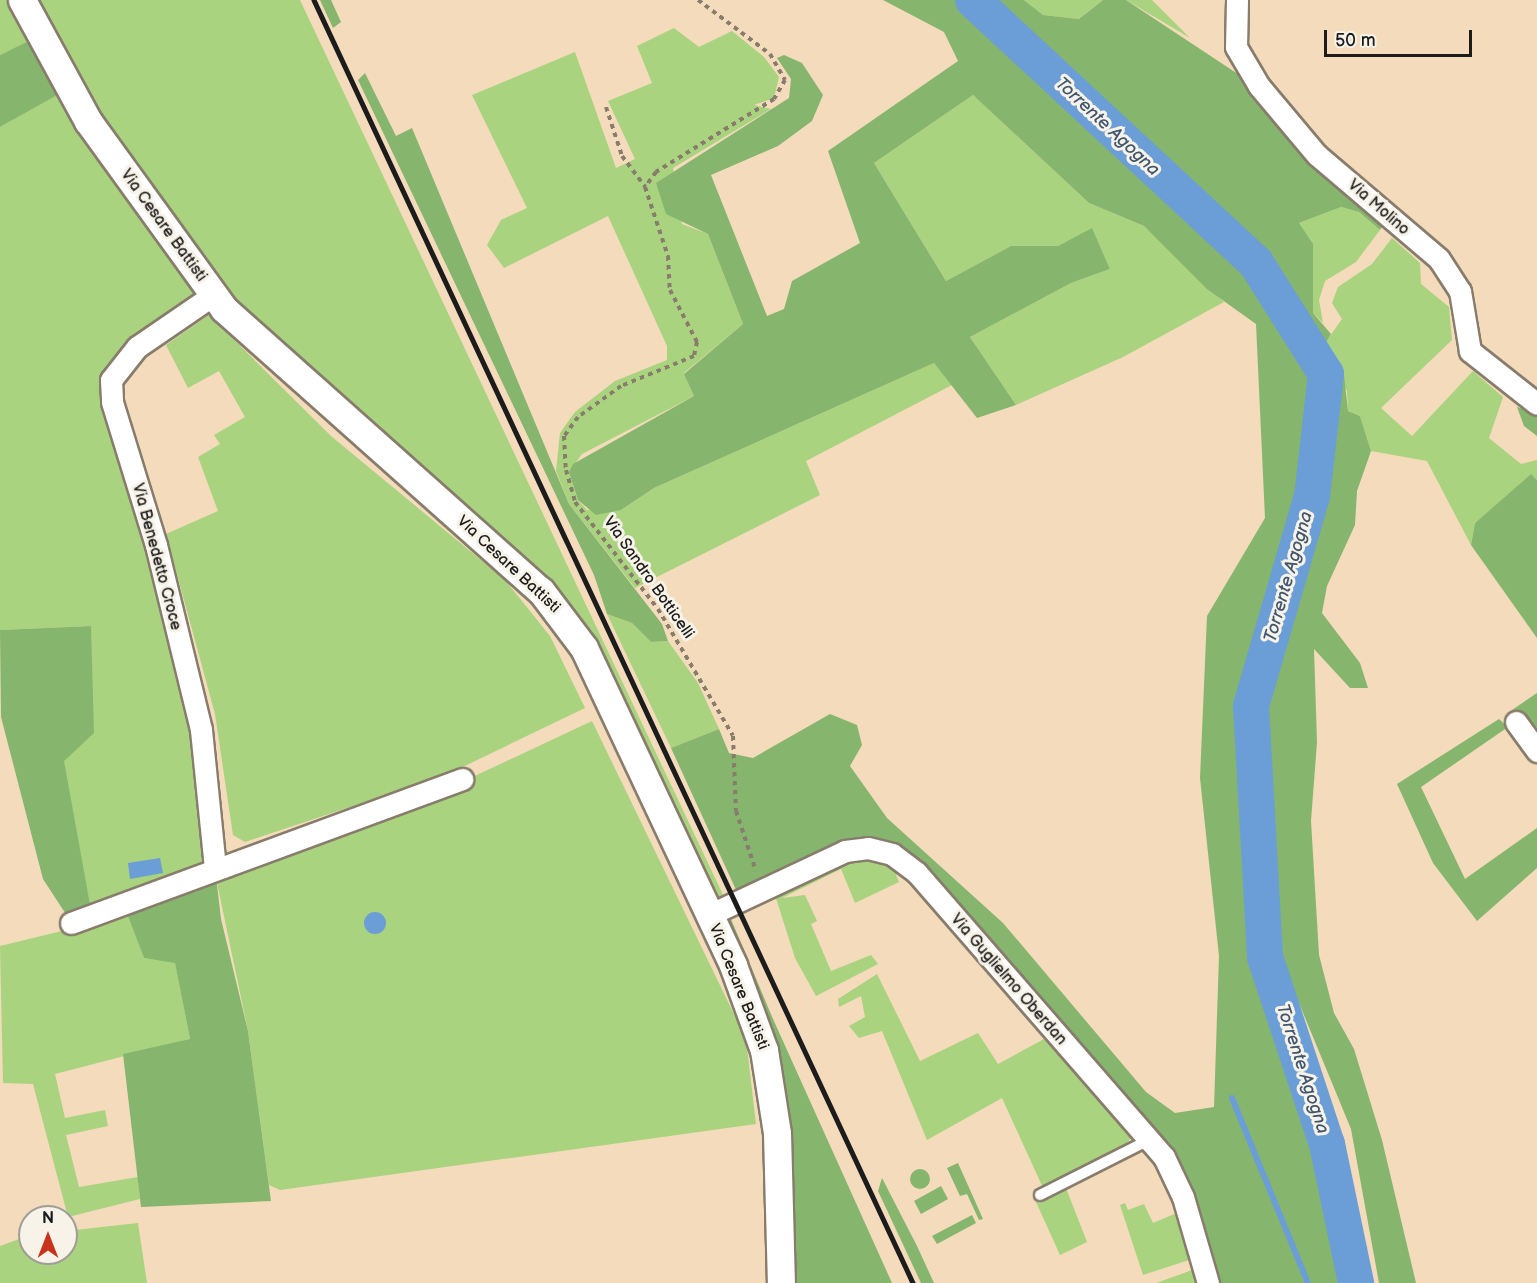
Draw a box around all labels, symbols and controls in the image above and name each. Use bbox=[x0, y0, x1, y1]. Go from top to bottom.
scale bar bbox=[1327, 18, 1476, 56]
text: 50 m bbox=[1335, 30, 1376, 51]
water label: Torrente Agogna bbox=[1050, 73, 1164, 181]
street label: Via Cesare Battisti bbox=[116, 166, 210, 286]
street label: Via Molino bbox=[1343, 176, 1413, 240]
street label: Via Benedetto Croce bbox=[127, 481, 185, 633]
water label: Torrente Agogna bbox=[1260, 509, 1318, 645]
street label: Via Cesare Battisti bbox=[452, 512, 564, 618]
street label: Via Sandro Botticelli bbox=[599, 513, 697, 643]
street label: Via Guglielmo Oberdan bbox=[946, 910, 1070, 1050]
street label: Via Cesare Battisti bbox=[704, 921, 772, 1053]
water label: Torrente Agogna bbox=[1271, 1002, 1333, 1136]
north arrow bbox=[18, 1205, 78, 1265]
text: N bbox=[42, 1209, 54, 1228]

